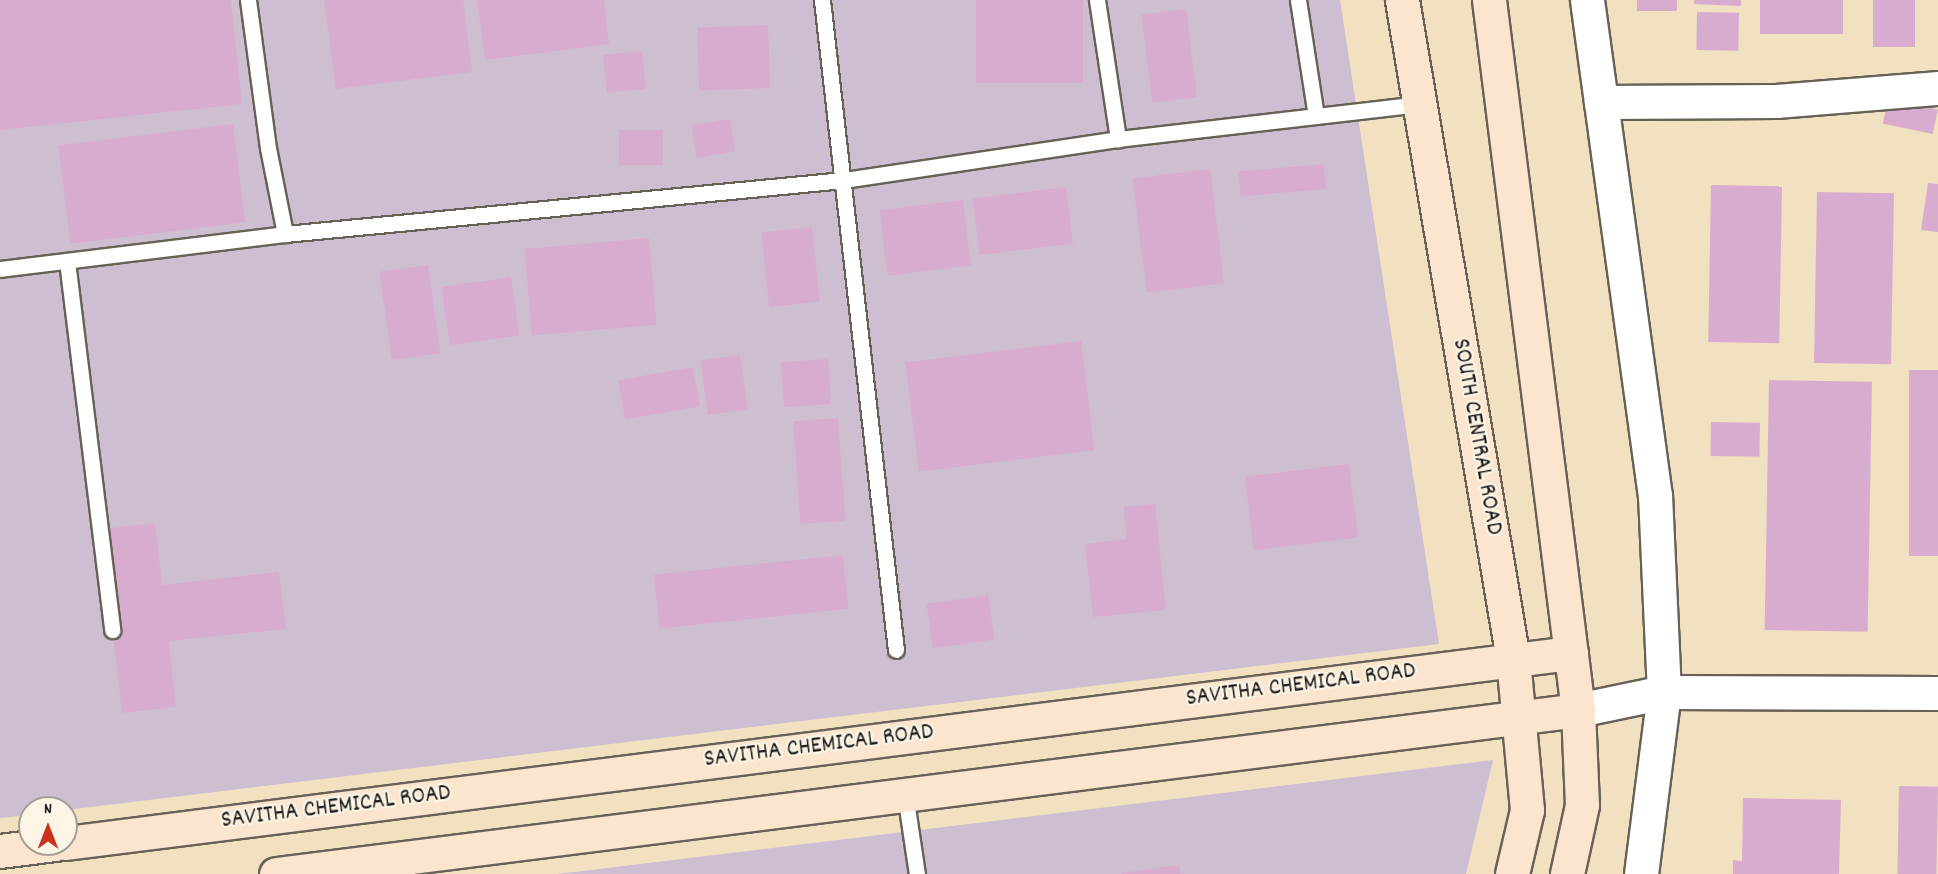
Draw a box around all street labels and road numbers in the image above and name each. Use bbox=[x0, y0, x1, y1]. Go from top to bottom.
street label: SOUTH CENTRAL ROAD bbox=[1445, 337, 1507, 537]
street label: SAVITHA CHEMICAL ROAD bbox=[1185, 658, 1417, 714]
street label: SAVITHA CHEMICAL ROAD bbox=[703, 719, 935, 775]
street label: SAVITHA CHEMICAL ROAD bbox=[220, 780, 452, 836]

